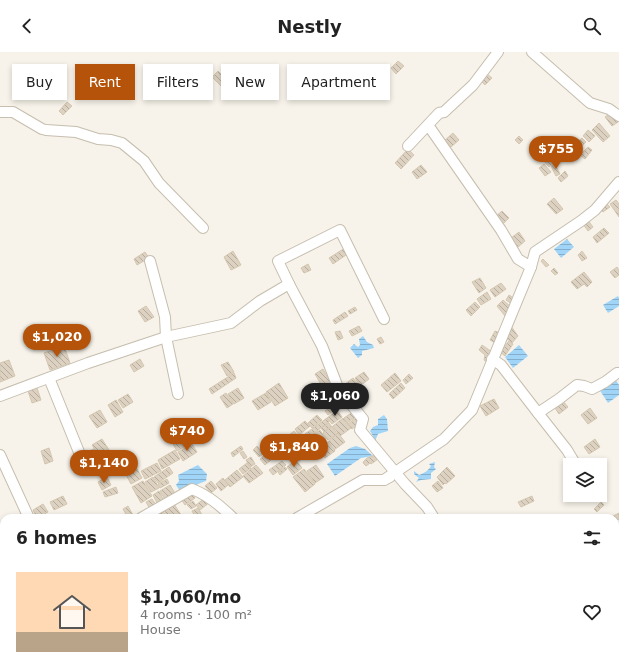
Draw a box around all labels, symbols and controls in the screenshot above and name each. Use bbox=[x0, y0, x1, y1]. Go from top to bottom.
icon: back bbox=[16, 15, 38, 37]
icon: search bbox=[581, 15, 603, 37]
text: Nestly bbox=[277, 16, 342, 37]
chip: Buy bbox=[12, 64, 67, 100]
chip: Rent bbox=[75, 64, 135, 100]
chip: Filters bbox=[143, 64, 213, 100]
chip: New bbox=[221, 64, 279, 100]
chip: Apartment bbox=[287, 64, 390, 100]
pin: $755 bbox=[532, 136, 580, 170]
text: $755 bbox=[538, 141, 574, 156]
pin: $1,020 bbox=[24, 324, 90, 358]
text: $1,020 bbox=[32, 329, 82, 344]
pin: $1,060 bbox=[302, 383, 368, 417]
text: $1,060 bbox=[310, 388, 360, 403]
pin: $740 bbox=[163, 418, 211, 452]
text: $740 bbox=[169, 423, 205, 438]
pin: $1,840 bbox=[261, 434, 327, 468]
text: $1,840 bbox=[269, 439, 319, 454]
pin: $1,140 bbox=[71, 450, 137, 484]
text: $1,140 bbox=[79, 455, 129, 470]
map controls bbox=[563, 458, 607, 502]
button: layers bbox=[563, 458, 607, 502]
icon: filters bbox=[581, 527, 603, 549]
text: 6 homes bbox=[16, 528, 97, 548]
text: $1,060/mo bbox=[140, 587, 241, 607]
icon: home bbox=[48, 588, 96, 636]
icon: heart bbox=[581, 601, 603, 623]
text: 4 rooms · 100 m² bbox=[140, 607, 252, 622]
text: House bbox=[140, 622, 181, 637]

